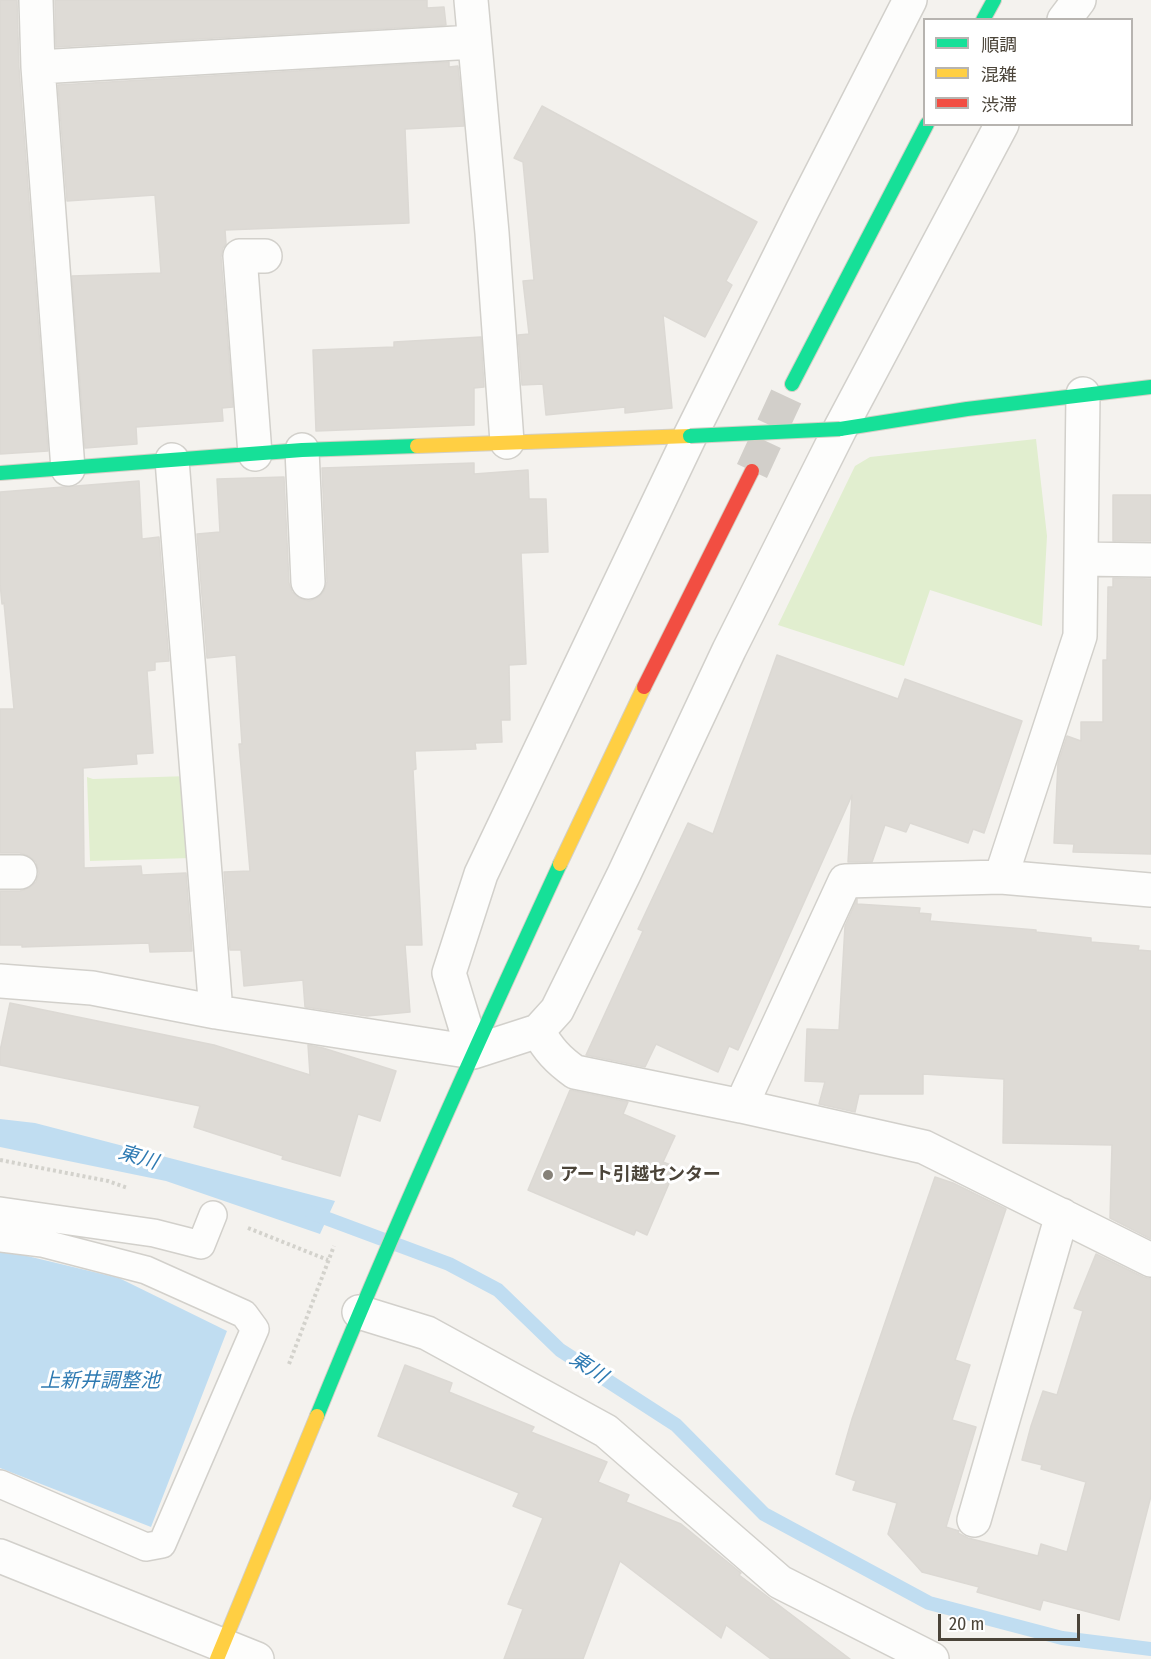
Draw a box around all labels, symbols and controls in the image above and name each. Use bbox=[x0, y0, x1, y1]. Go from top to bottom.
legend bbox=[923, 18, 1133, 126]
text: 順調 bbox=[981, 34, 1017, 56]
text: 混雑 bbox=[981, 64, 1017, 86]
text: 渋滞 bbox=[981, 94, 1017, 116]
water label: 東川 bbox=[115, 1141, 161, 1175]
place label: アート引越センター bbox=[560, 1164, 721, 1186]
marker: アート引越センター bbox=[541, 1168, 555, 1182]
water label: 東川 bbox=[565, 1347, 611, 1389]
water label: 上新井調整池 bbox=[40, 1369, 160, 1393]
scale bar bbox=[941, 1602, 1084, 1640]
text: 20 m bbox=[949, 1613, 984, 1635]

